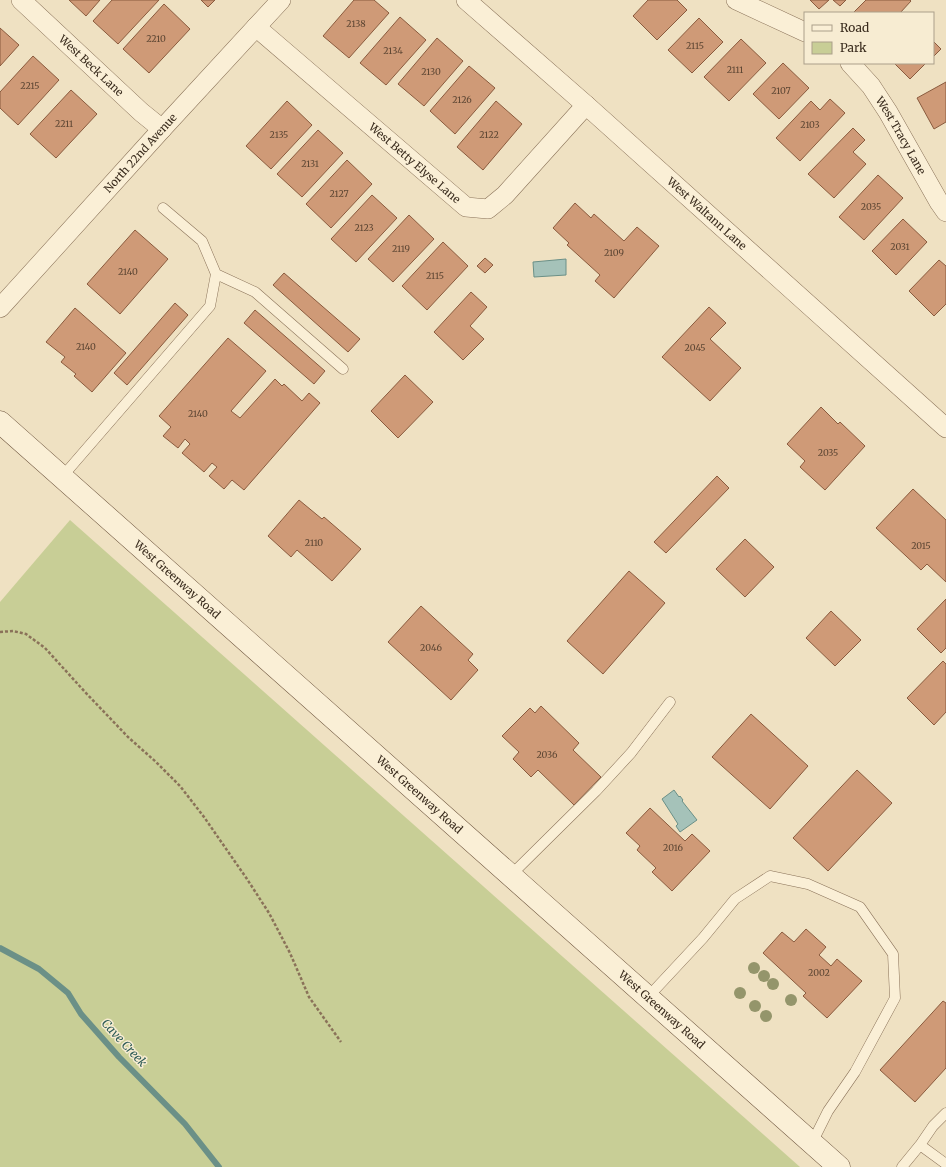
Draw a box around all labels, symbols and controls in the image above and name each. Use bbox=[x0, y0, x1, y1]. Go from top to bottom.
legend bbox=[804, 12, 934, 64]
house number: 2138 bbox=[346, 18, 366, 29]
text: Road bbox=[840, 20, 869, 35]
street label: West Beck Lane bbox=[55, 31, 127, 99]
house number: 2210 bbox=[146, 33, 166, 44]
house number: 2115 bbox=[686, 40, 704, 51]
text: Park bbox=[840, 40, 867, 55]
house number: 2134 bbox=[383, 45, 403, 56]
house number: 2111 bbox=[727, 64, 743, 75]
house number: 2130 bbox=[421, 66, 441, 77]
house number: 2215 bbox=[20, 80, 40, 91]
house number: 2107 bbox=[771, 85, 791, 96]
street label: West Tracy Lane bbox=[872, 93, 929, 177]
house number: 2126 bbox=[452, 94, 472, 105]
street label: North 22nd Avenue bbox=[101, 110, 180, 196]
house number: 2211 bbox=[55, 118, 73, 129]
street label: West Betty Elyse Lane bbox=[365, 119, 464, 206]
house number: 2103 bbox=[800, 119, 820, 130]
house number: 2135 bbox=[270, 129, 288, 140]
house number: 2122 bbox=[479, 129, 499, 140]
house number: 2131 bbox=[301, 158, 319, 169]
street label: West Waltann Lane bbox=[664, 174, 750, 253]
house number: 2127 bbox=[329, 188, 349, 199]
house number: 2035 bbox=[861, 201, 881, 212]
house number: 2123 bbox=[354, 222, 374, 233]
house number: 2031 bbox=[890, 241, 910, 252]
house number: 2119 bbox=[392, 243, 410, 254]
house number: 2109 bbox=[604, 247, 624, 258]
house number: 2140 bbox=[118, 266, 138, 277]
house number: 2115 bbox=[426, 270, 444, 281]
house number: 2140 bbox=[76, 341, 96, 352]
house number: 2045 bbox=[685, 342, 705, 353]
house number: 2140 bbox=[188, 408, 208, 419]
house number: 2035 bbox=[818, 447, 838, 458]
street label: West Greenway Road bbox=[130, 537, 224, 622]
house number: 2110 bbox=[305, 537, 323, 548]
house number: 2015 bbox=[911, 540, 931, 551]
house number: 2046 bbox=[420, 642, 442, 653]
house number: 2036 bbox=[536, 749, 558, 760]
street label: West Greenway Road bbox=[373, 752, 466, 837]
house number: 2016 bbox=[663, 842, 683, 853]
street label: West Greenway Road bbox=[615, 967, 708, 1052]
house number: 2002 bbox=[808, 967, 830, 978]
water label: Cave Creek bbox=[98, 1016, 151, 1070]

